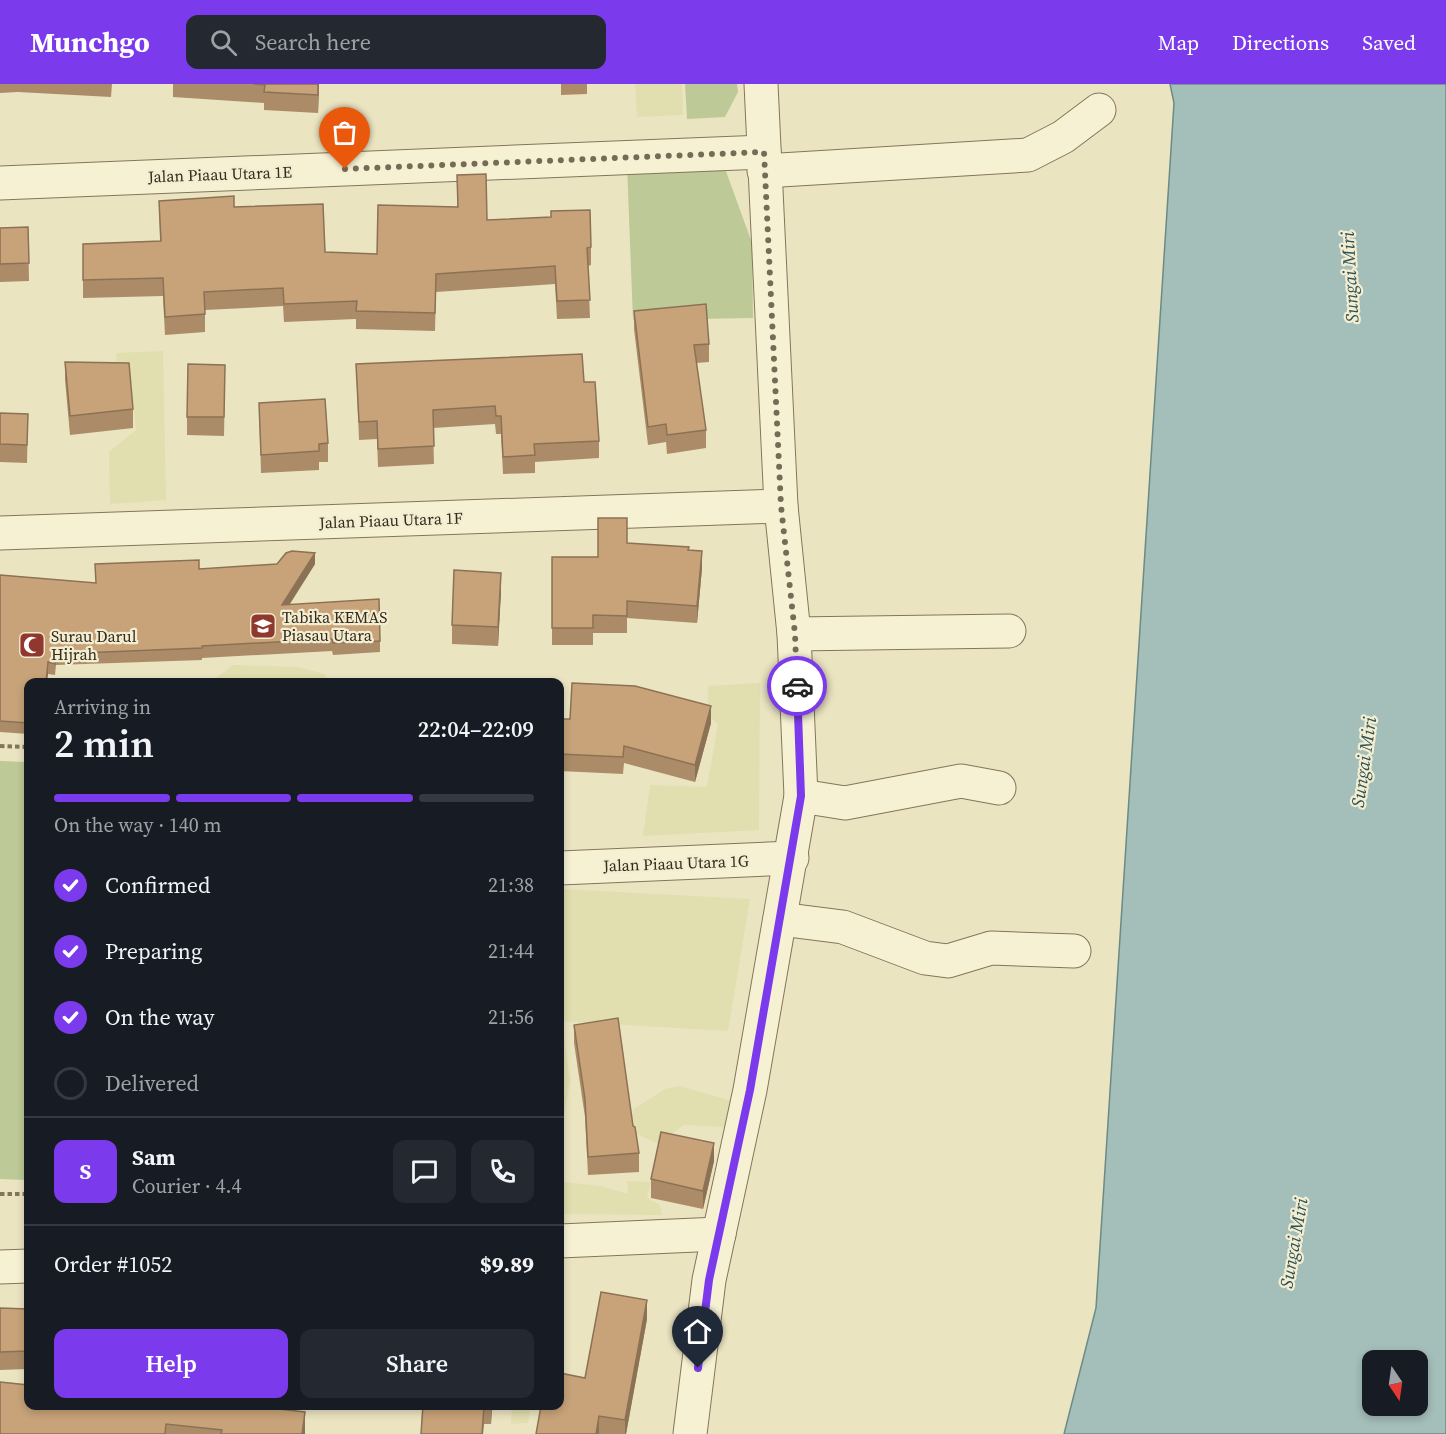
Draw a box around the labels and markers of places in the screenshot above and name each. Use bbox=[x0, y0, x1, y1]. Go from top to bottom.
pin bbox=[319, 107, 370, 169]
place label: Tabika KEMAS Piasau Utara bbox=[282, 606, 387, 646]
school or university icon: Tabika KEMAS Piasau Utara bbox=[248, 611, 278, 641]
place label: Surau Darul Hijrah bbox=[51, 625, 137, 665]
mosque icon: Surau Darul Hijrah bbox=[17, 630, 47, 660]
pin bbox=[672, 1306, 723, 1368]

